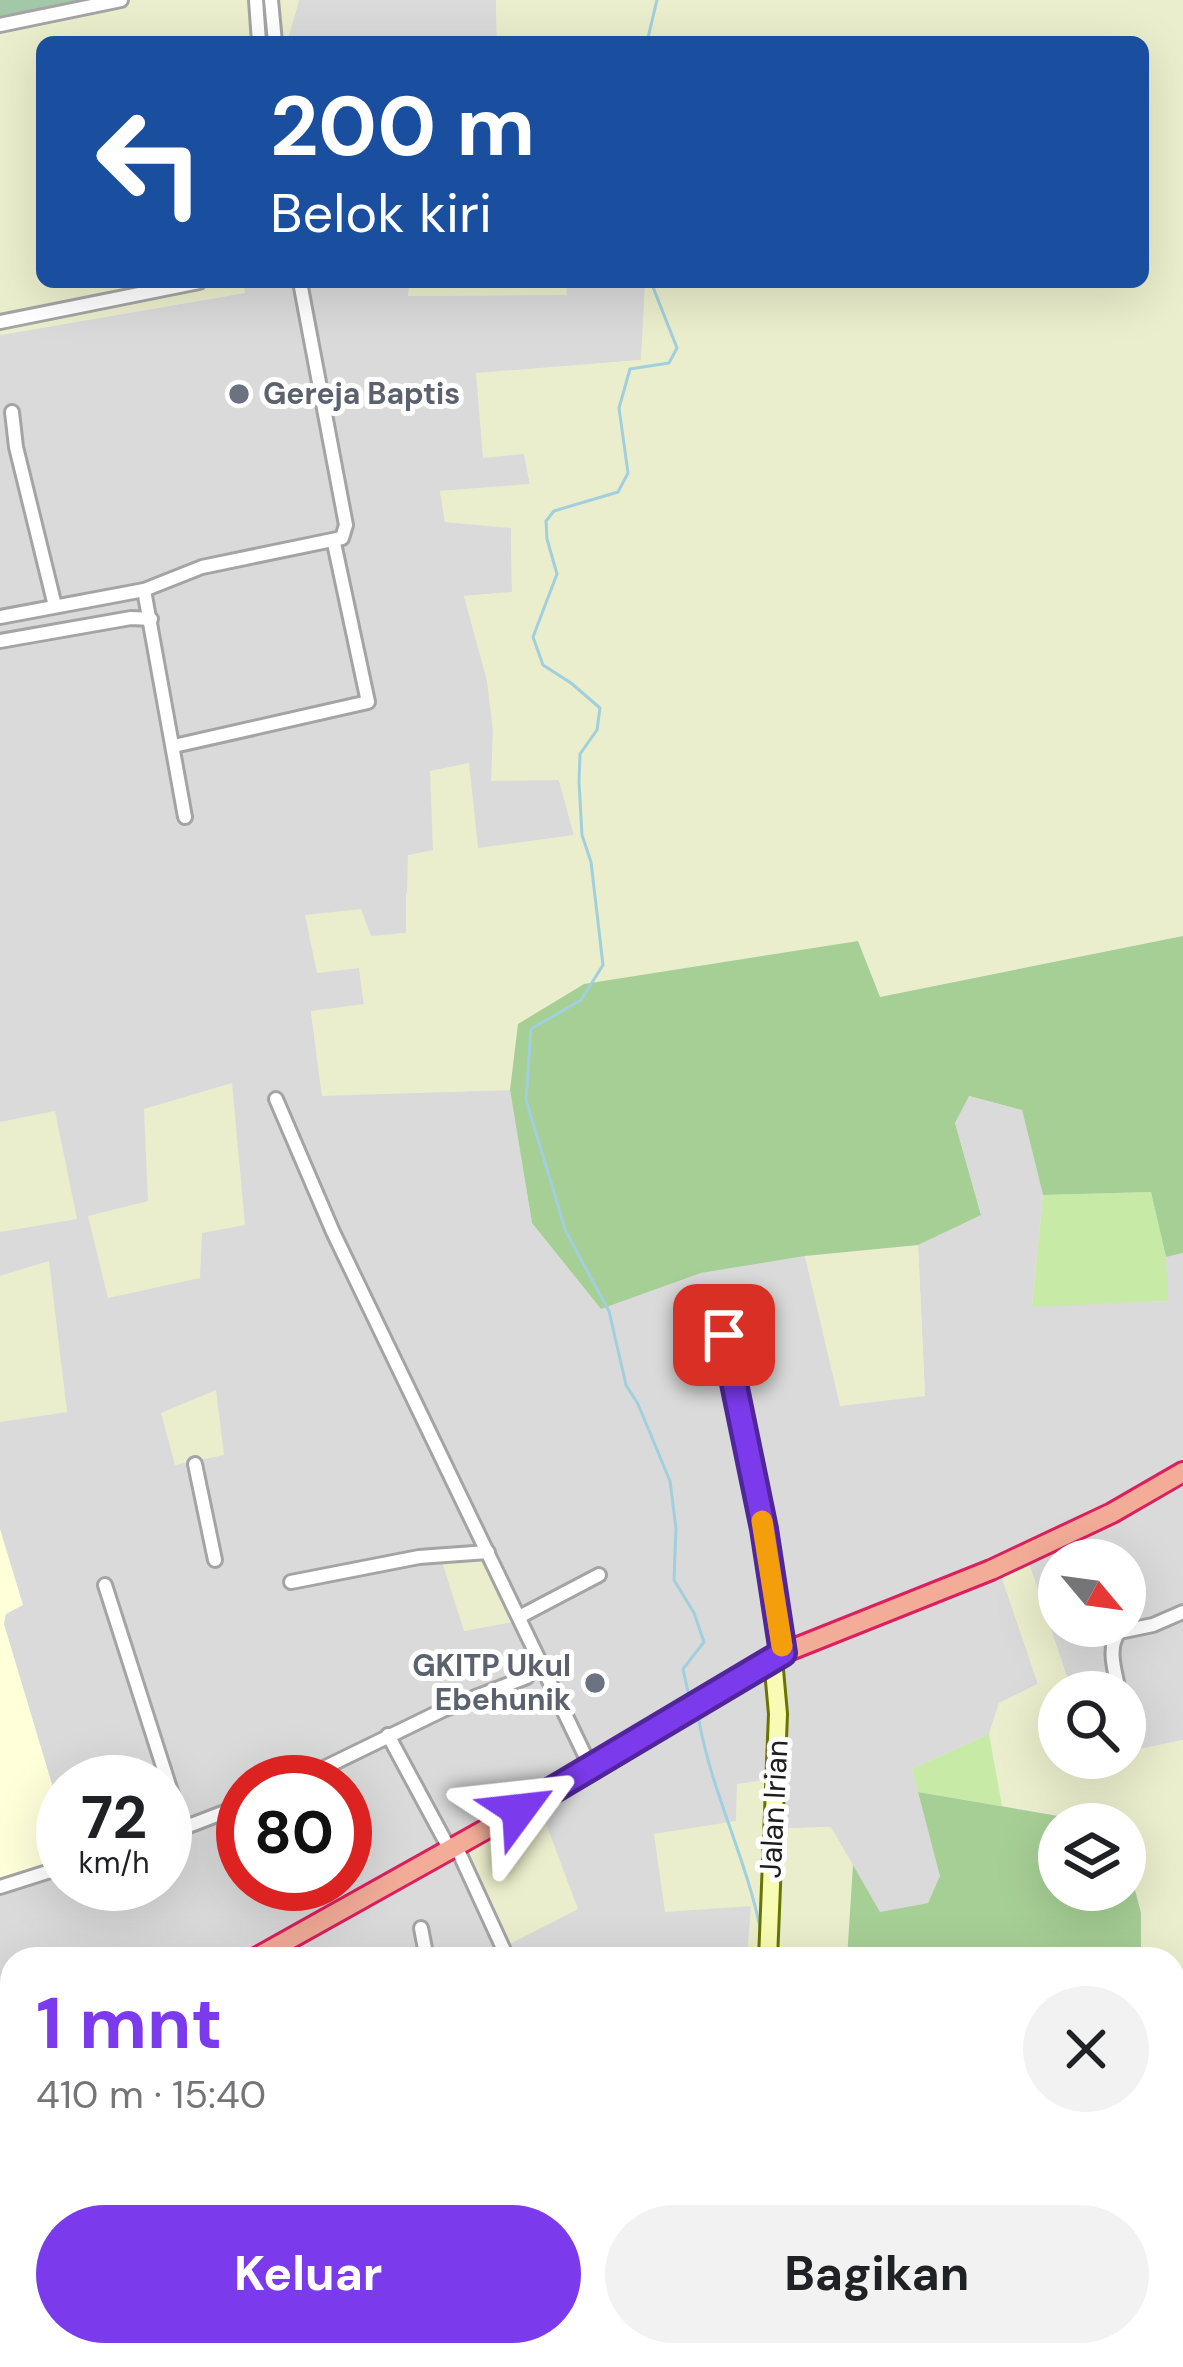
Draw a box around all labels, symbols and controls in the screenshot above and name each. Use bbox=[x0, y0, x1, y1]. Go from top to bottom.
text: 200 m bbox=[270, 72, 535, 181]
icon: left bbox=[72, 84, 228, 240]
text: Belok kiri bbox=[270, 178, 492, 249]
place label: Gereja Baptis bbox=[263, 374, 460, 413]
marker: Gereja Baptis bbox=[226, 381, 252, 407]
pin bbox=[673, 1284, 775, 1386]
icon: arrive bbox=[691, 1302, 757, 1368]
north arrow bbox=[1038, 1539, 1146, 1647]
map controls bbox=[1038, 1539, 1146, 1911]
place label: GKITP Ukul Ebehunik bbox=[412, 1646, 571, 1719]
marker: GKITP Ukul Ebehunik bbox=[582, 1670, 608, 1696]
button: search bbox=[1038, 1671, 1146, 1779]
street label: Jalan Irian bbox=[750, 1739, 797, 1879]
position arrow bbox=[456, 1747, 582, 1873]
speed limit sign: 80 bbox=[216, 1755, 372, 1911]
text: 72 bbox=[81, 1778, 147, 1857]
button: layers bbox=[1038, 1803, 1146, 1911]
text: km/h bbox=[79, 1843, 149, 1882]
text: 1 mnt bbox=[36, 1977, 222, 2070]
button: close bbox=[1023, 1986, 1149, 2112]
text: 410 m · 15:40 bbox=[36, 2069, 266, 2120]
button: Keluar bbox=[36, 2205, 581, 2343]
button: Bagikan bbox=[605, 2205, 1149, 2343]

